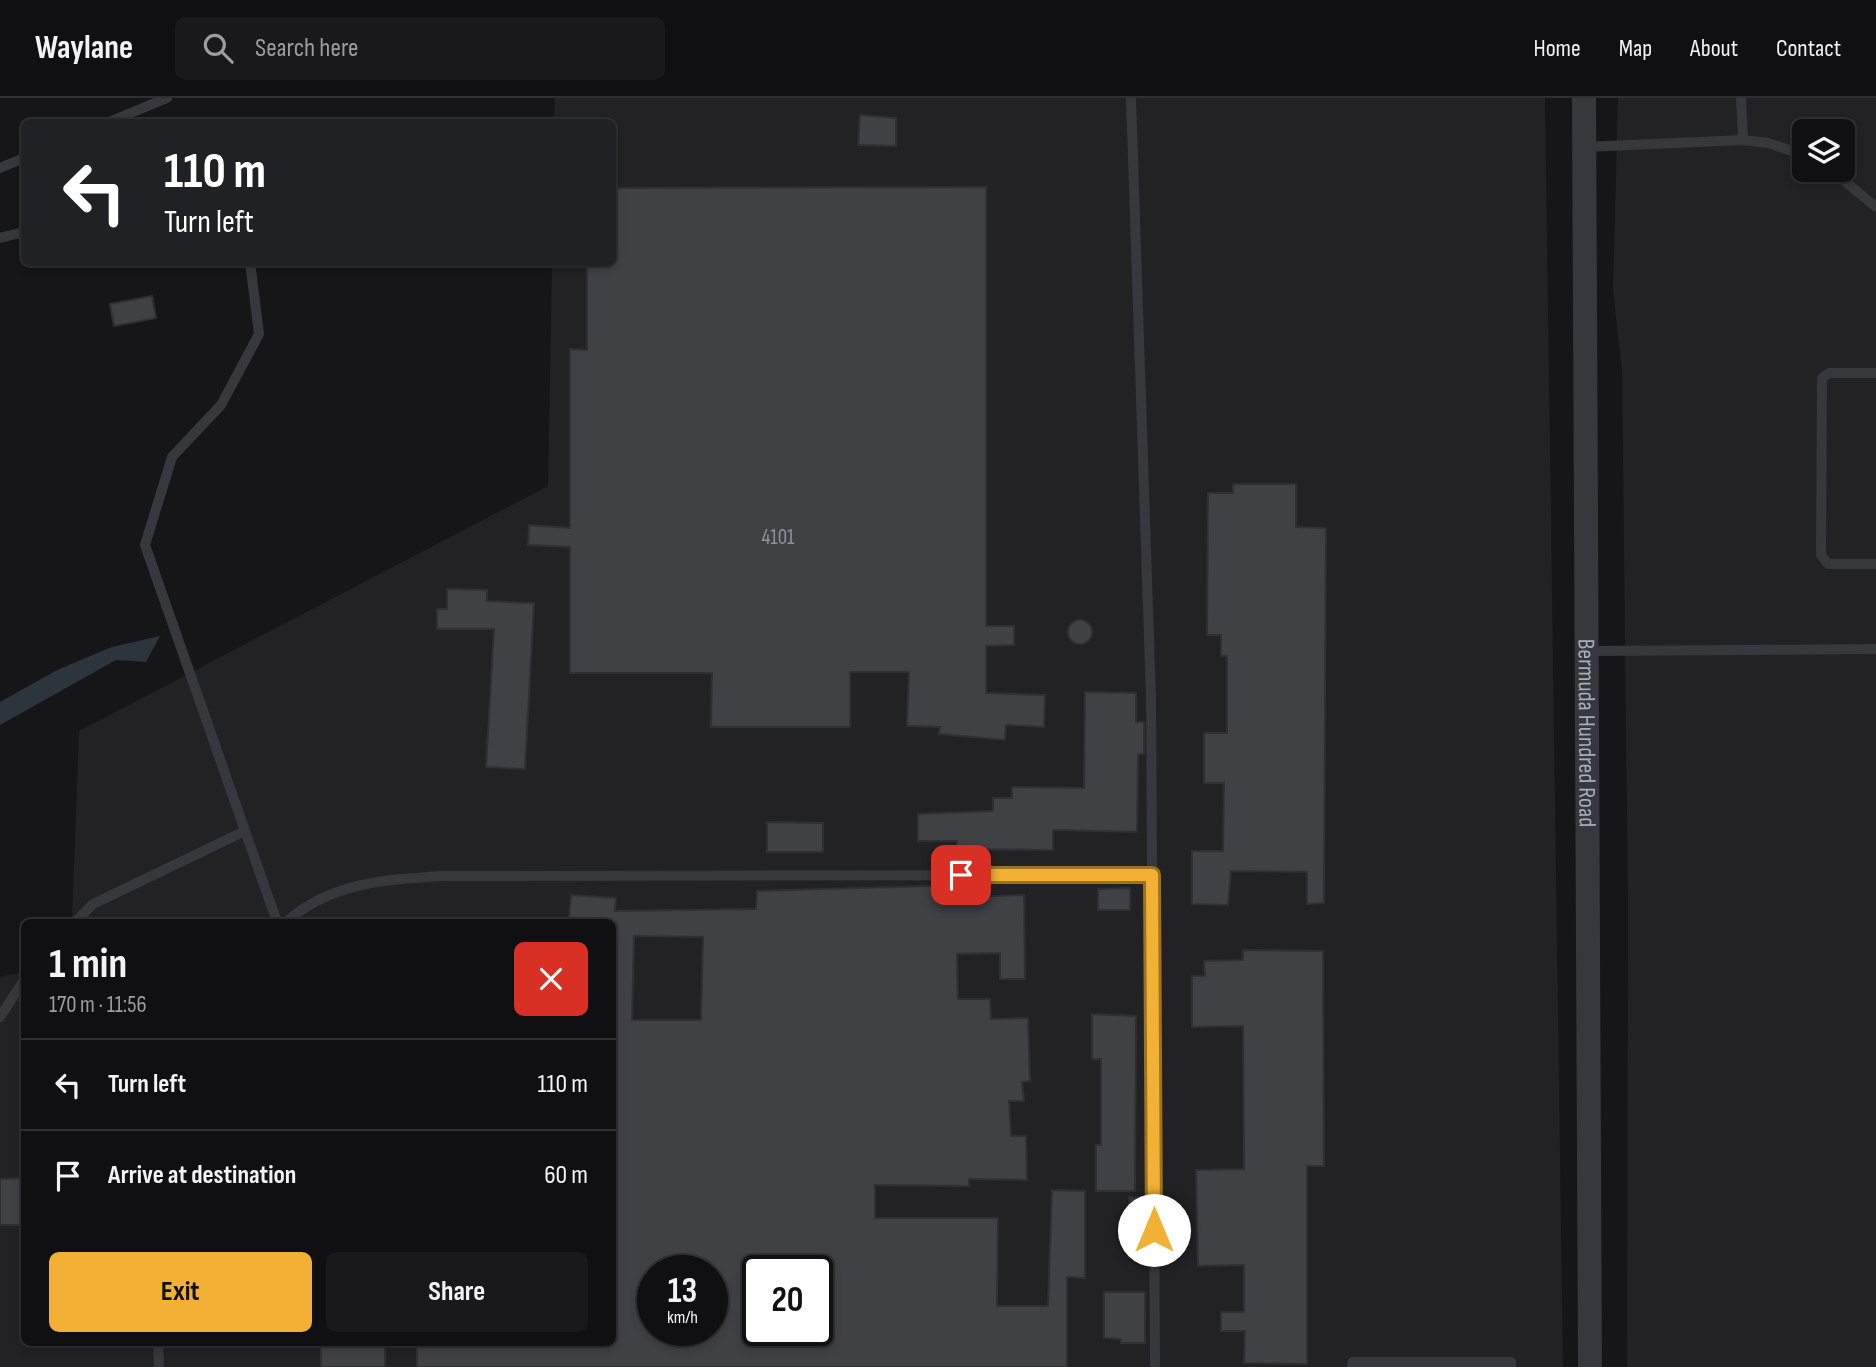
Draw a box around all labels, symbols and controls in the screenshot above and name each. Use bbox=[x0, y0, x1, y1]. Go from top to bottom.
search box bbox=[175, 17, 665, 80]
text: Waylane bbox=[35, 28, 133, 68]
icon: search bbox=[199, 29, 237, 67]
text: Search here bbox=[255, 33, 358, 64]
text: Home bbox=[1533, 34, 1581, 63]
text: Map bbox=[1619, 34, 1652, 63]
text: About bbox=[1690, 34, 1738, 63]
text: Contact bbox=[1776, 34, 1841, 63]
map controls bbox=[1792, 119, 1855, 182]
button: layers bbox=[1792, 119, 1855, 182]
text: 110 m bbox=[164, 143, 266, 202]
icon: left bbox=[49, 147, 140, 238]
text: Turn left bbox=[164, 203, 254, 242]
house number: 4101 bbox=[762, 525, 795, 550]
street label: Bermuda Hundred Road bbox=[1572, 639, 1601, 827]
pin bbox=[931, 845, 991, 905]
icon: arrive bbox=[942, 856, 980, 894]
text: 1 min bbox=[49, 939, 127, 990]
button: close bbox=[514, 942, 588, 1016]
text: 170 m · 11:56 bbox=[49, 991, 146, 1019]
icon: left bbox=[49, 1066, 87, 1104]
text: Turn left bbox=[108, 1069, 186, 1100]
text: 110 m bbox=[537, 1069, 588, 1100]
icon: arrive bbox=[49, 1157, 87, 1195]
text: Arrive at destination bbox=[108, 1160, 296, 1191]
text: 60 m bbox=[544, 1160, 588, 1191]
position arrow bbox=[1117, 1193, 1191, 1267]
button: Exit bbox=[49, 1252, 312, 1332]
button: Share bbox=[326, 1252, 588, 1332]
speed limit sign: 20 bbox=[742, 1255, 833, 1346]
text: 13 bbox=[668, 1270, 697, 1313]
text: km/h bbox=[667, 1307, 698, 1328]

